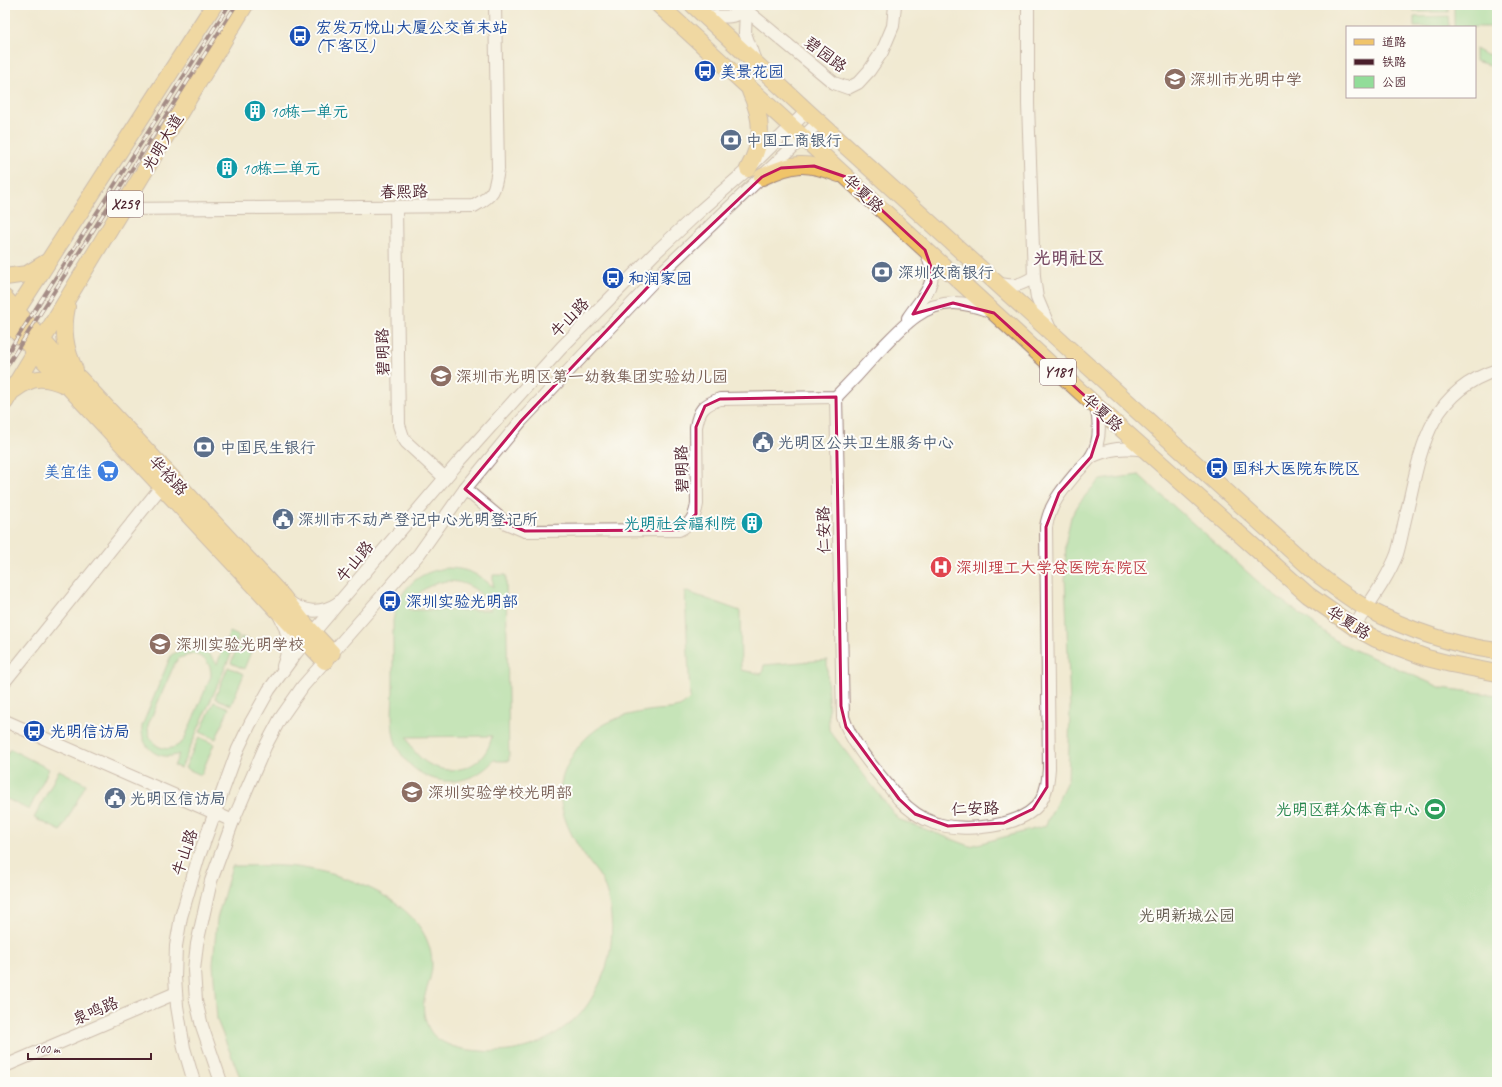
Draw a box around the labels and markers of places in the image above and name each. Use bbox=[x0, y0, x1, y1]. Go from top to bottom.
place label: 宏发万悦山大厦公交首末站 (下客区) bbox=[316, 18, 508, 56]
bus stop icon: 宏发万悦山大厦公交首末站 (下客区) bbox=[287, 23, 313, 49]
bus stop icon: 美景花园 bbox=[692, 58, 718, 84]
place label: 美景花园 bbox=[720, 62, 784, 82]
school or university icon: 深圳市光明中学 bbox=[1162, 66, 1188, 92]
place label: 深圳市光明中学 bbox=[1190, 70, 1302, 90]
building icon: 10栋一单元 bbox=[242, 98, 268, 124]
place label: 10栋一单元 bbox=[270, 102, 348, 122]
bank icon: 中国工商银行 bbox=[718, 127, 744, 153]
place label: 中国工商银行 bbox=[746, 131, 842, 151]
building icon: 10栋二单元 bbox=[214, 155, 240, 181]
place label: 10栋二单元 bbox=[242, 159, 320, 179]
bank icon: 深圳农商银行 bbox=[869, 259, 895, 285]
place label: 深圳农商银行 bbox=[898, 263, 994, 283]
bus stop icon: 和润家园 bbox=[600, 265, 626, 291]
place label: 和润家园 bbox=[628, 269, 692, 289]
school or university icon: 深圳市光明区第一幼教集团实验幼儿园 bbox=[428, 363, 454, 389]
place label: 深圳市光明区第一幼教集团实验幼儿园 bbox=[456, 367, 728, 387]
public building icon: 光明区公共卫生服务中心 bbox=[750, 429, 776, 455]
place label: 光明区公共卫生服务中心 bbox=[778, 433, 954, 453]
bank icon: 中国民生银行 bbox=[191, 434, 217, 460]
place label: 中国民生银行 bbox=[220, 438, 316, 458]
bus stop icon: 国科大医院东院区 bbox=[1204, 455, 1230, 481]
supermarket icon: 美宜佳 bbox=[95, 458, 121, 484]
place label: 国科大医院东院区 bbox=[1232, 459, 1360, 479]
place label: 美宜佳 bbox=[44, 462, 92, 482]
public building icon: 深圳市不动产登记中心光明登记所 bbox=[270, 506, 296, 532]
place label: 深圳市不动产登记中心光明登记所 bbox=[298, 510, 538, 530]
building icon: 光明社会福利院 bbox=[739, 510, 765, 536]
place label: 光明社会福利院 bbox=[624, 514, 736, 534]
hospital icon: 深圳理工大学总医院东院区 bbox=[928, 554, 954, 580]
place label: 深圳理工大学总医院东院区 bbox=[956, 558, 1148, 578]
bus stop icon: 深圳实验光明部 bbox=[377, 588, 403, 614]
place label: 深圳实验光明部 bbox=[406, 592, 518, 612]
school or university icon: 深圳实验光明学校 bbox=[147, 631, 173, 657]
place label: 深圳实验光明学校 bbox=[176, 635, 304, 655]
bus stop icon: 光明信访局 bbox=[21, 718, 47, 744]
place label: 光明信访局 bbox=[50, 722, 130, 742]
school or university icon: 深圳实验学校光明部 bbox=[399, 779, 425, 805]
place label: 深圳实验学校光明部 bbox=[428, 783, 572, 803]
public building icon: 光明区信访局 bbox=[102, 785, 128, 811]
place label: 光明区信访局 bbox=[130, 789, 226, 809]
sports icon: 光明区群众体育中心 bbox=[1422, 796, 1448, 822]
place label: 光明区群众体育中心 bbox=[1276, 800, 1420, 820]

